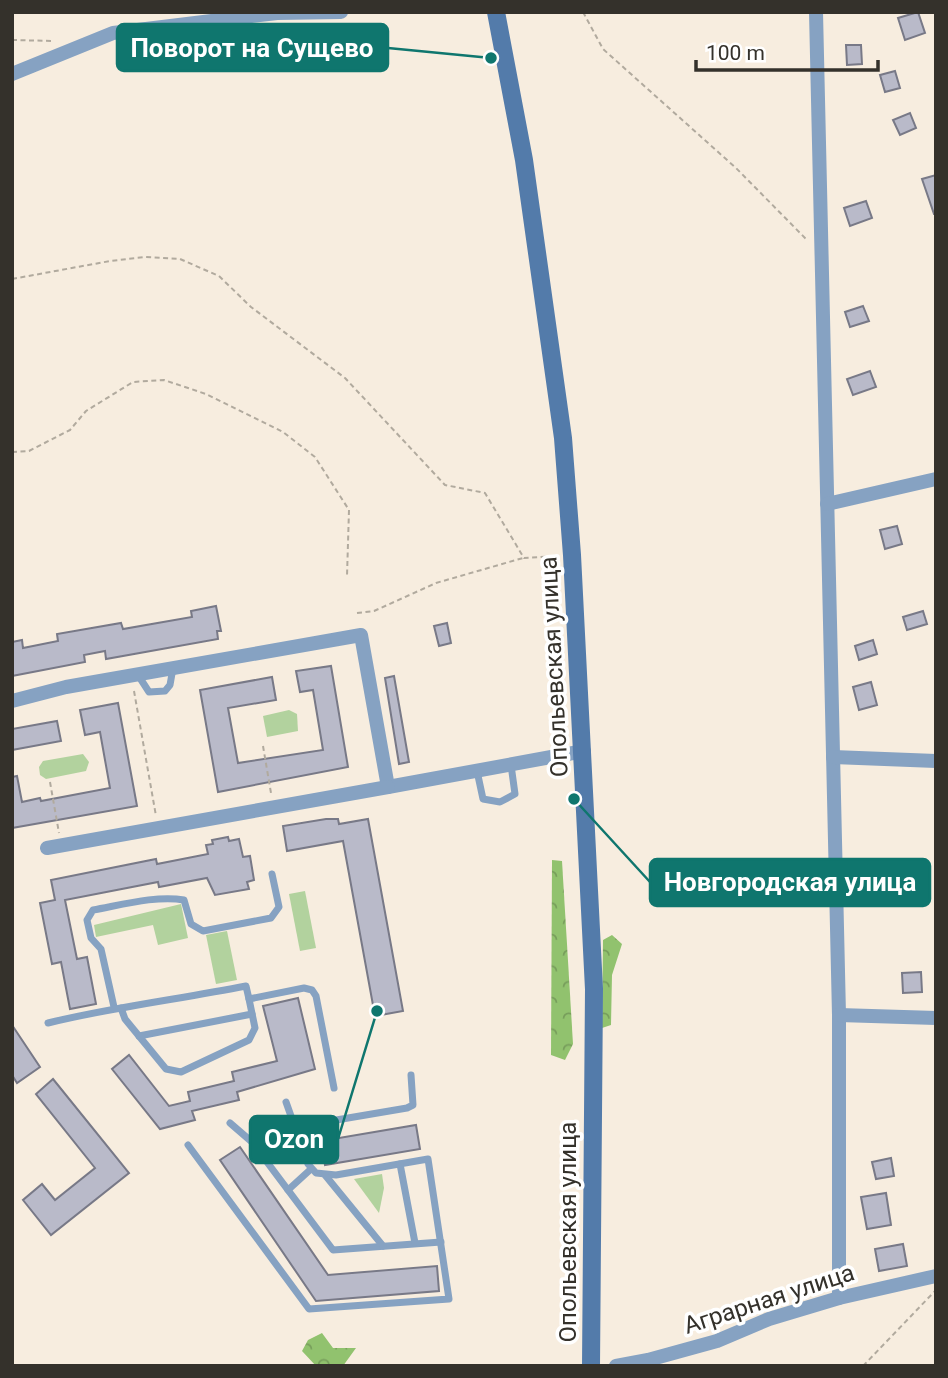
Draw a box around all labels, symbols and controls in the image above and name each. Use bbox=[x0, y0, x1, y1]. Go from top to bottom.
callout: Поворот на Сущево bbox=[117, 24, 388, 71]
scale bar bbox=[696, 28, 878, 72]
text: Поворот на Сущево bbox=[130, 33, 374, 63]
text: 100 m bbox=[706, 41, 765, 65]
street label: Опольевская улица bbox=[534, 556, 574, 778]
callout: Новгородская улица bbox=[650, 859, 930, 906]
text: Новгородская улица bbox=[664, 867, 916, 897]
callout: Ozon bbox=[250, 1116, 338, 1163]
street label: Опольевская улица bbox=[554, 1122, 582, 1342]
text: Ozon bbox=[264, 1124, 324, 1154]
street label: Аграрная улица bbox=[680, 1258, 858, 1340]

